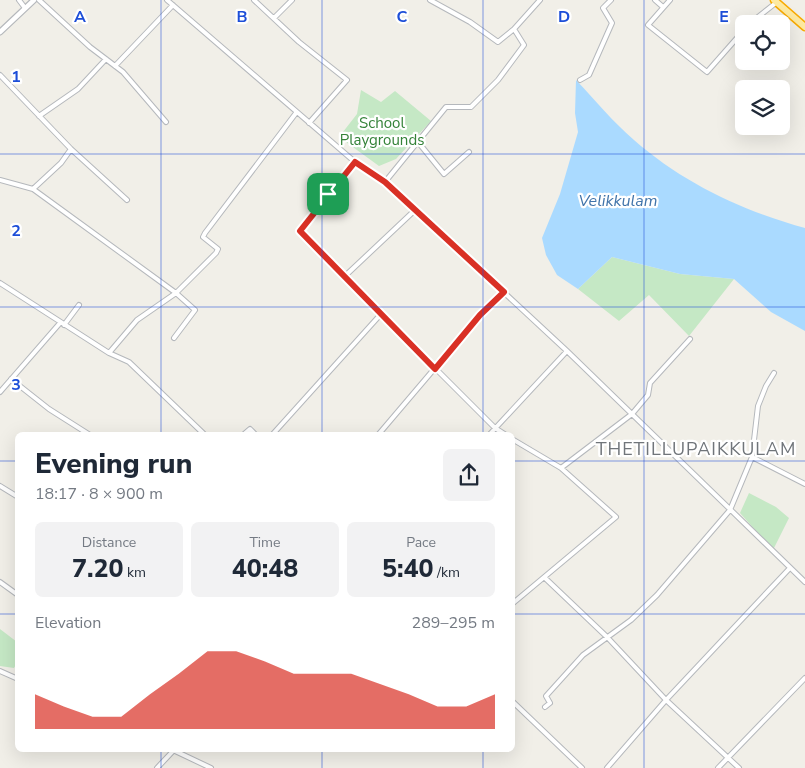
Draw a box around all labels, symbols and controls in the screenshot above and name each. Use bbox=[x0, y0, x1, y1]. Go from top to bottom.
text: A bbox=[74, 6, 86, 28]
text: B bbox=[236, 6, 248, 28]
text: C bbox=[397, 6, 408, 28]
text: D bbox=[558, 6, 570, 28]
text: E bbox=[719, 6, 729, 28]
map controls bbox=[735, 15, 790, 135]
button: locate bbox=[735, 15, 790, 70]
text: 1 bbox=[11, 66, 21, 88]
button: layers bbox=[735, 80, 790, 135]
park label: School Playgrounds bbox=[340, 113, 424, 150]
pin bbox=[307, 173, 349, 215]
icon: arrive bbox=[314, 180, 342, 208]
water label: Velikkulam bbox=[579, 190, 657, 212]
text: 2 bbox=[11, 220, 21, 242]
text: 3 bbox=[11, 374, 21, 396]
district label: THETILLUPAIKKULAM bbox=[596, 437, 796, 461]
text: Evening run bbox=[35, 445, 192, 483]
button: share bbox=[443, 449, 495, 501]
text: 18:17 · 8 × 900 m bbox=[35, 483, 163, 505]
text: Distance bbox=[82, 533, 136, 552]
text: Time bbox=[249, 533, 281, 552]
text: Pace bbox=[406, 533, 436, 552]
text: 7.20 bbox=[72, 552, 123, 586]
text: 40:48 bbox=[232, 552, 298, 586]
text: 5:40 bbox=[382, 552, 434, 586]
text: km bbox=[123, 563, 146, 582]
text: /km bbox=[434, 563, 460, 582]
text: Elevation bbox=[35, 612, 101, 634]
text: 289–295 m bbox=[412, 612, 495, 634]

